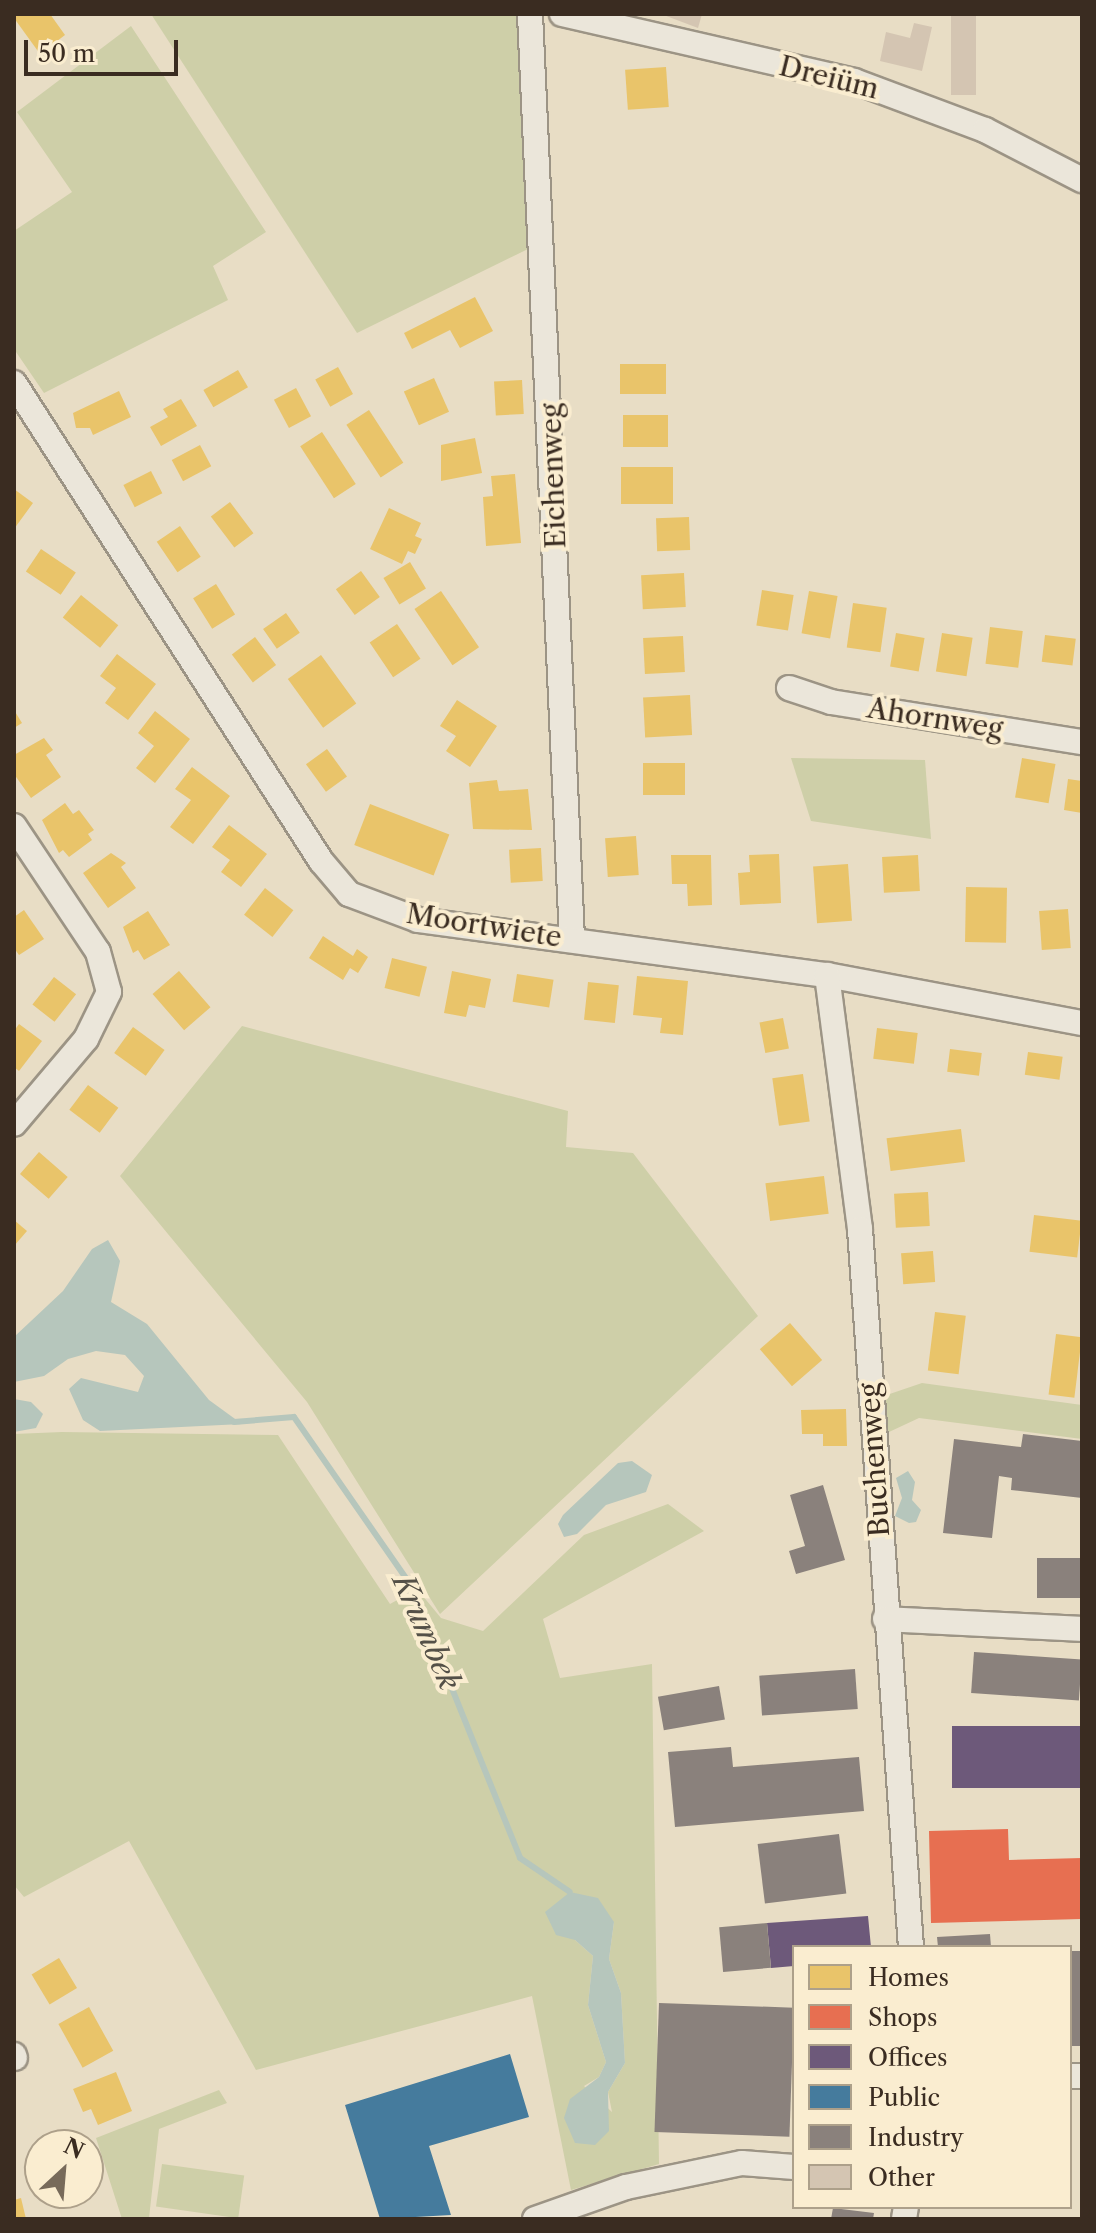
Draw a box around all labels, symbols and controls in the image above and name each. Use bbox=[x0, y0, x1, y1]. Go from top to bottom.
scale bar bbox=[28, 24, 182, 74]
text: 50 m bbox=[38, 39, 95, 68]
street label: Dreiüm bbox=[776, 48, 882, 106]
street label: Eichenweg bbox=[534, 403, 572, 549]
street label: Ahornweg bbox=[865, 691, 1005, 745]
street label: Moortwiete bbox=[404, 896, 564, 954]
street label: Buchenweg bbox=[852, 1382, 896, 1538]
water label: Krumbek bbox=[385, 1568, 467, 1696]
legend bbox=[792, 1945, 1072, 2209]
text: Homes bbox=[868, 1963, 949, 1992]
text: Shops bbox=[868, 2003, 937, 2032]
text: Offices bbox=[868, 2043, 948, 2072]
text: Public bbox=[868, 2083, 940, 2112]
text: Industry bbox=[868, 2123, 964, 2152]
north arrow bbox=[24, 2129, 104, 2209]
text: N bbox=[59, 2132, 88, 2165]
text: Other bbox=[868, 2163, 935, 2192]

